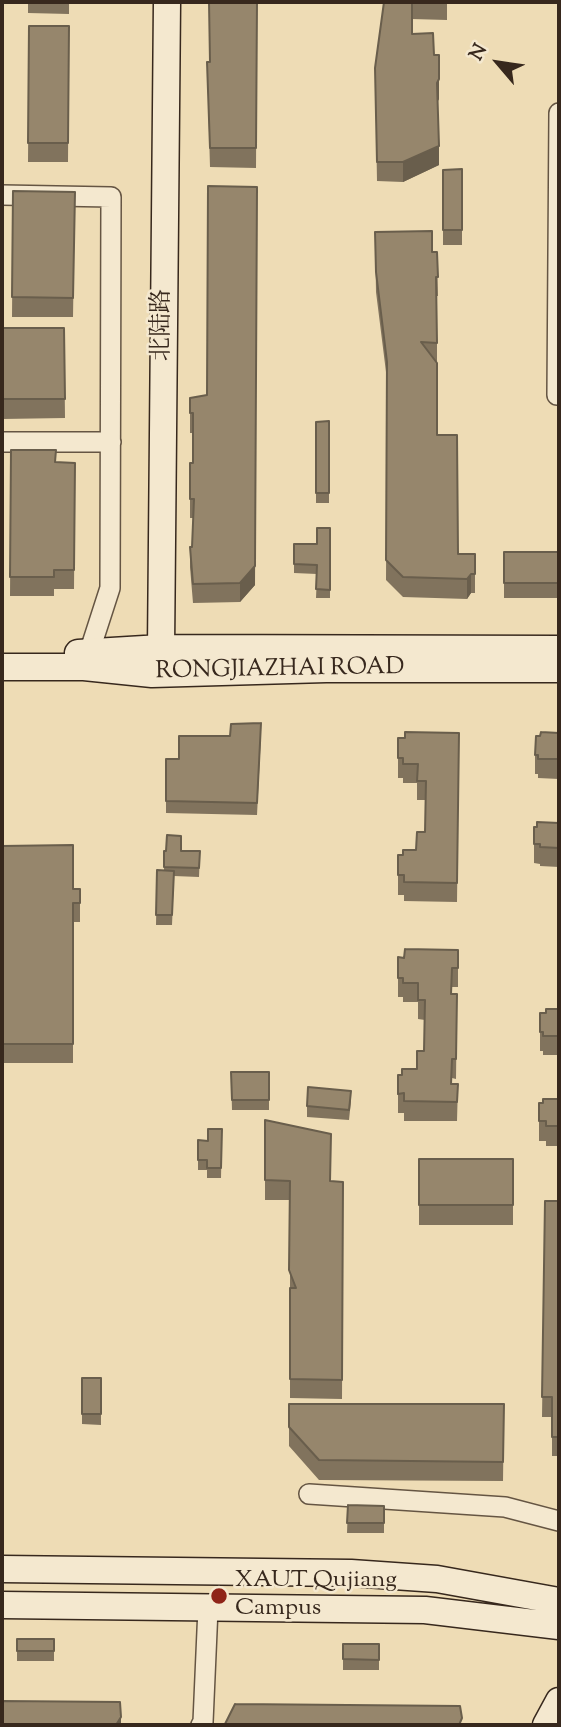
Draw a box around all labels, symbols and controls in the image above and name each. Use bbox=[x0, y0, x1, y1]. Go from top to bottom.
north arrow bbox=[463, 28, 533, 98]
text: N bbox=[464, 39, 495, 66]
street label: 北陆路 bbox=[150, 289, 178, 361]
street label: RONGJIAZHAI ROAD bbox=[155, 654, 405, 688]
place label: XAUT Qujiang Campus bbox=[235, 1568, 397, 1624]
marker: XAUT Qujiang Campus bbox=[209, 1586, 229, 1606]

